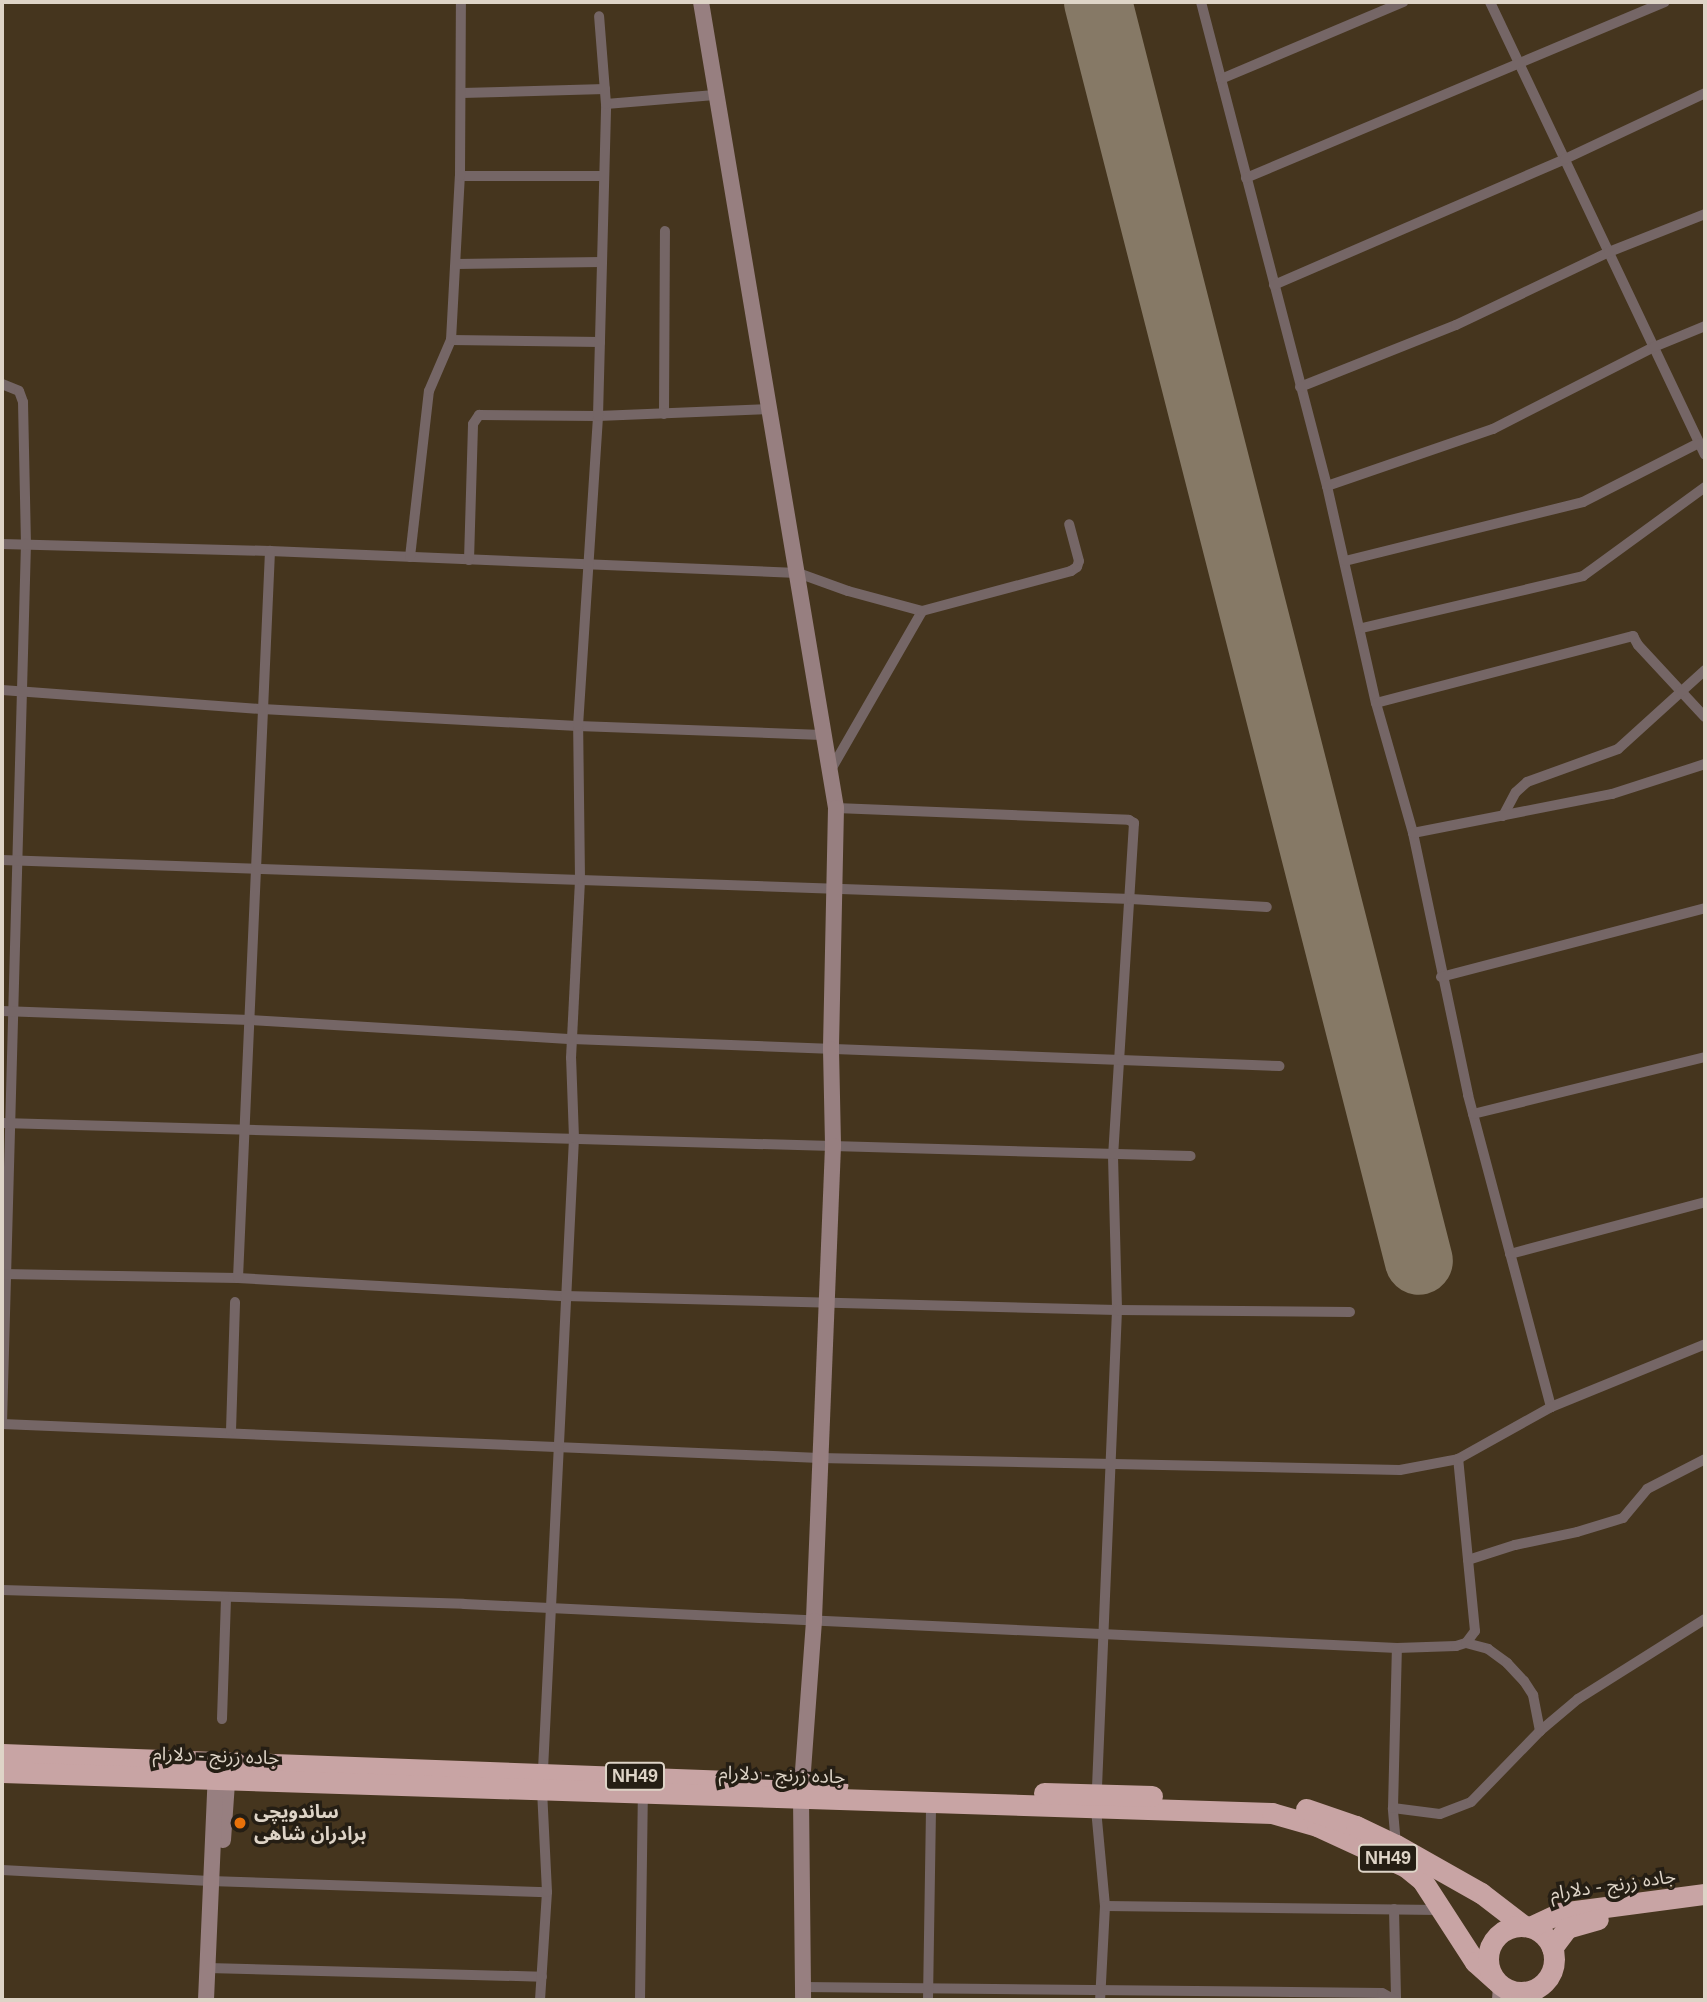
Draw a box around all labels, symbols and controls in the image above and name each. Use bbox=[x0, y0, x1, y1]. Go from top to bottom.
street label: جاده زرنج - دلارام bbox=[152, 1742, 280, 1770]
street label: جاده زرنج - دلارام bbox=[718, 1761, 846, 1789]
road number: NH49 bbox=[604, 1762, 666, 1791]
place label: ساندویچی برادران شاهی bbox=[254, 1801, 366, 1845]
marker: ساندویچی برادران شاهی bbox=[232, 1815, 248, 1831]
road number: NH49 bbox=[1356, 1844, 1420, 1872]
street label: جاده زرنج - دلارام bbox=[1549, 1865, 1677, 1905]

